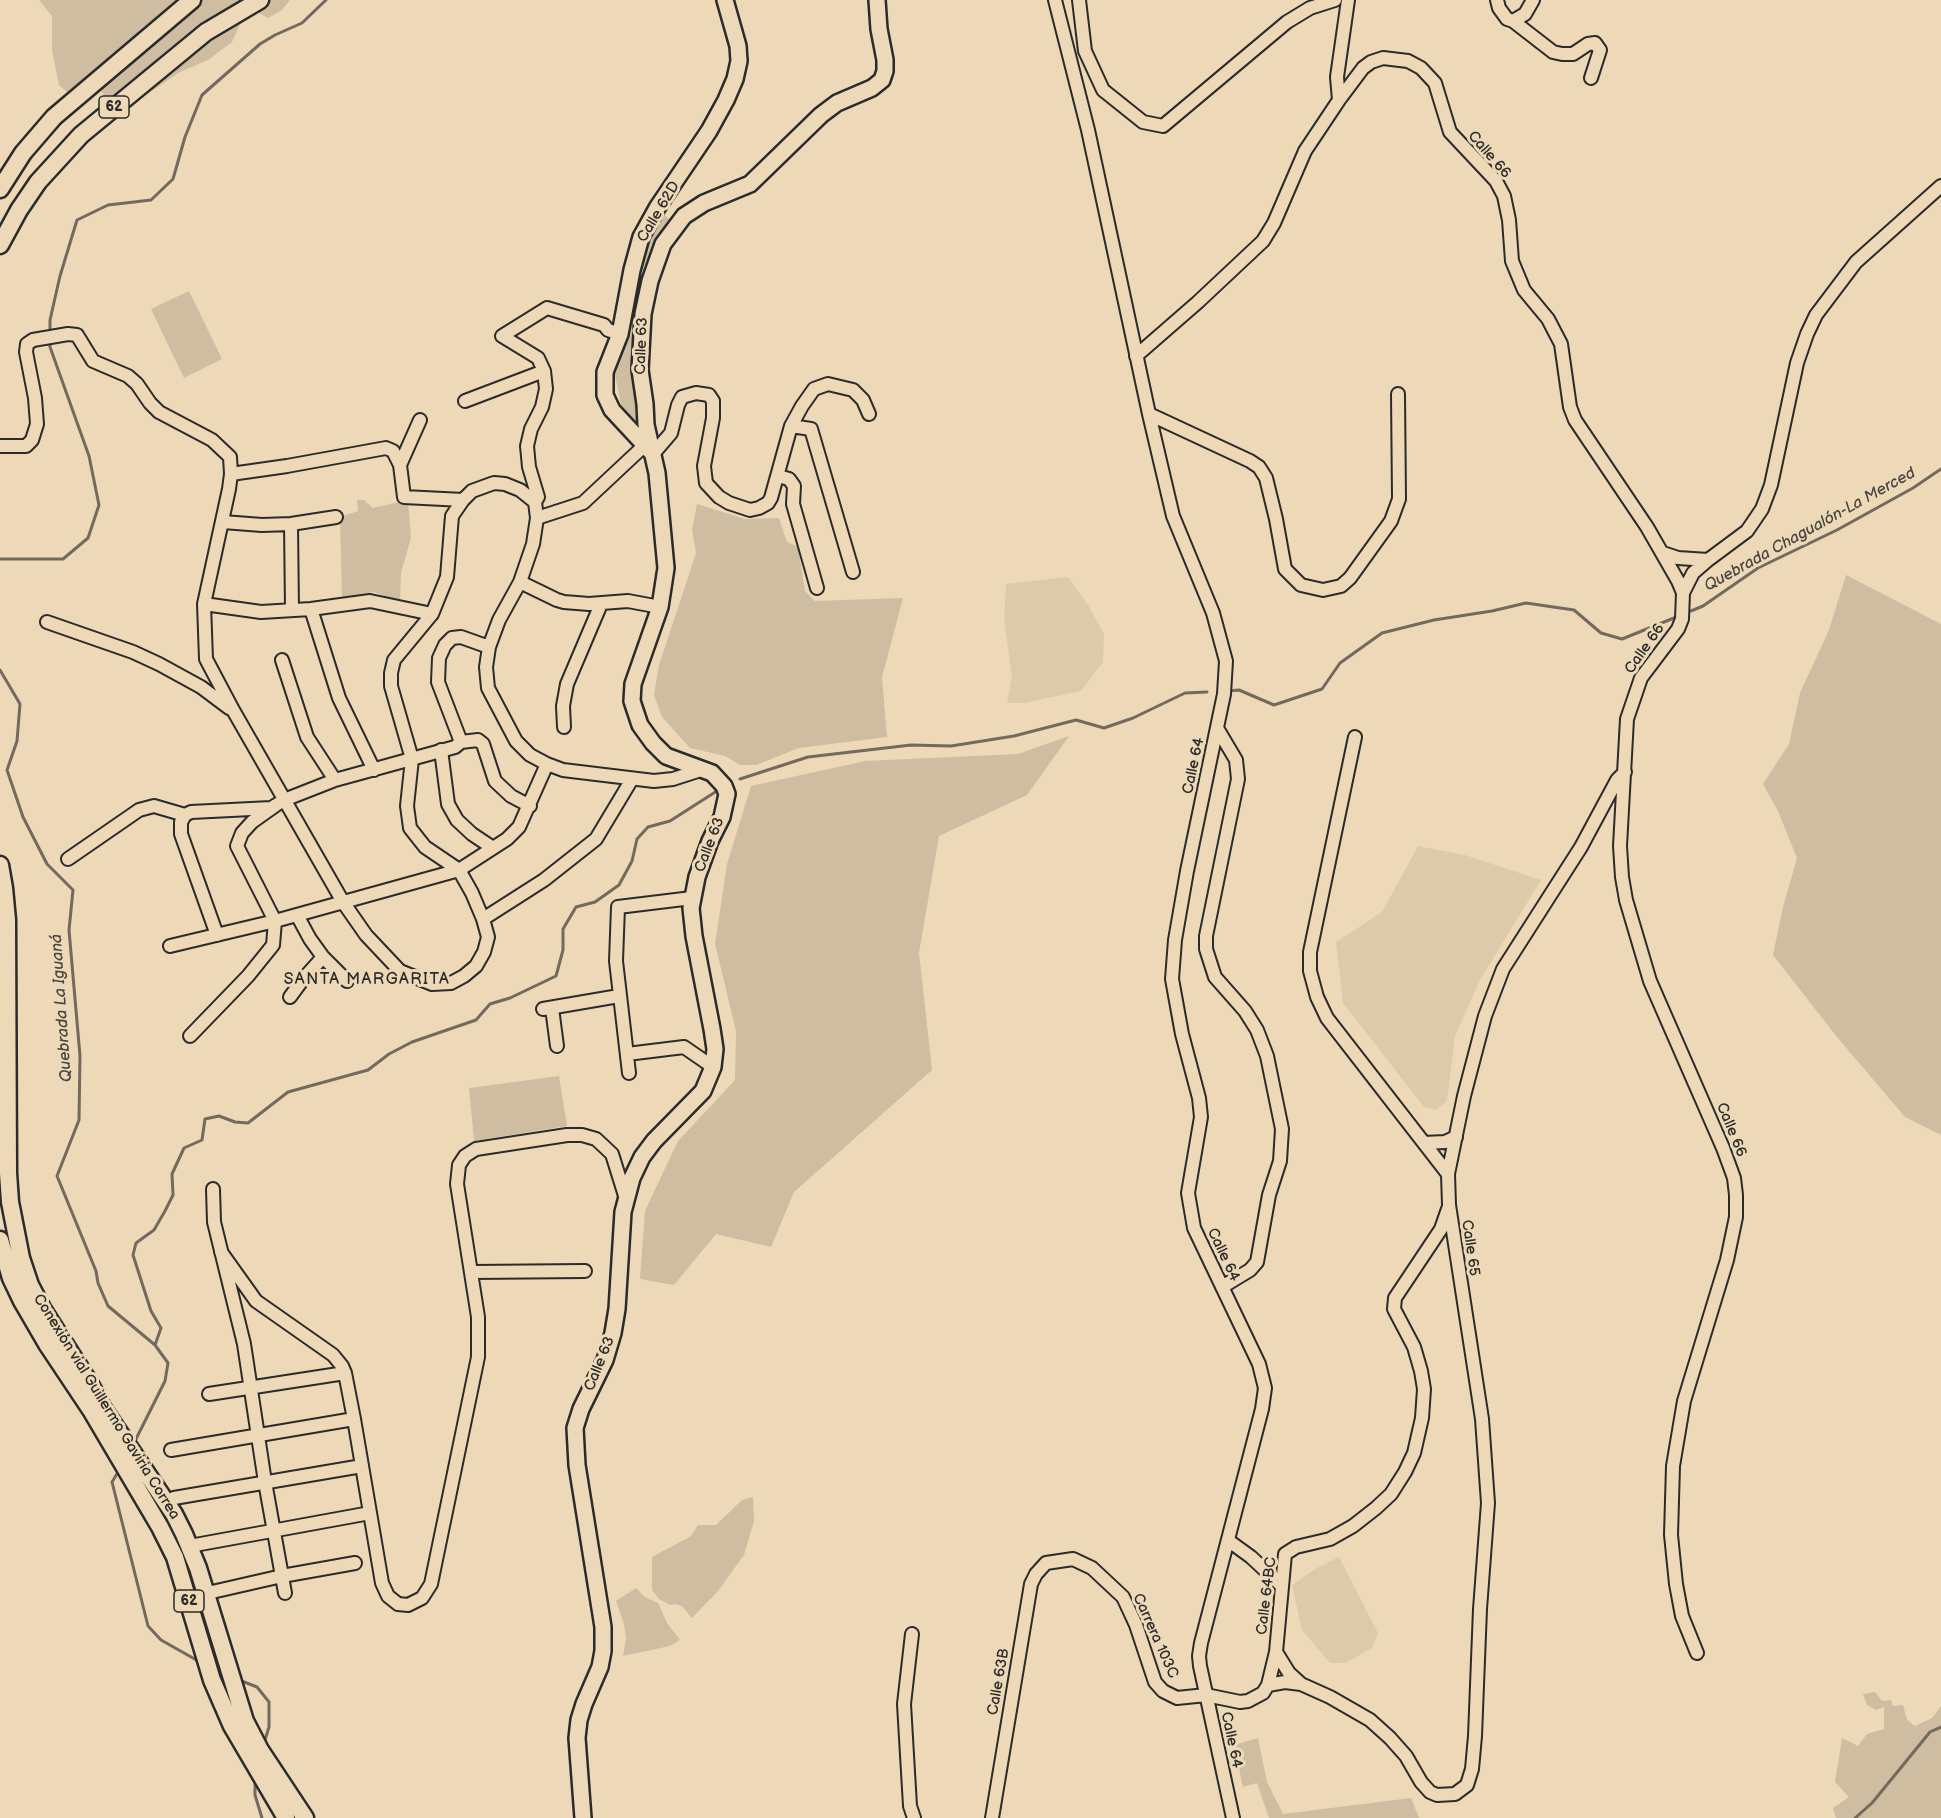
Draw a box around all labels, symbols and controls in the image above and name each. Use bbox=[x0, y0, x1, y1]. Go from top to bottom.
road number: 62 bbox=[99, 96, 129, 118]
street label: Calle 66 bbox=[1464, 128, 1514, 182]
street label: Calle 62D bbox=[634, 178, 684, 246]
street label: Calle 63 bbox=[632, 317, 652, 375]
water label: Quebrada Chagualón-La Merced bbox=[1701, 464, 1919, 596]
street label: Calle 66 bbox=[1621, 620, 1669, 678]
street label: Calle 64 bbox=[1179, 736, 1209, 796]
street label: Calle 63 bbox=[691, 815, 729, 875]
water label: Quebrada La Iguaná bbox=[47, 933, 77, 1083]
district label: SANTA MARGARITA bbox=[284, 970, 450, 990]
street label: Calle 66 bbox=[1712, 1100, 1750, 1160]
street label: Calle 65 bbox=[1457, 1219, 1483, 1277]
street label: Calle 64 bbox=[1203, 1225, 1243, 1285]
street label: Conexión vial Guillermo Gaviria Correa bbox=[29, 1291, 183, 1523]
street label: Calle 63 bbox=[581, 1334, 619, 1394]
street label: Calle 64BC bbox=[1253, 1556, 1281, 1636]
road number: 62 bbox=[174, 1590, 204, 1612]
street label: Carrera 103C bbox=[1128, 1591, 1182, 1681]
street label: Calle 63B bbox=[984, 1647, 1014, 1717]
street label: Calle 64 bbox=[1216, 1710, 1246, 1770]

